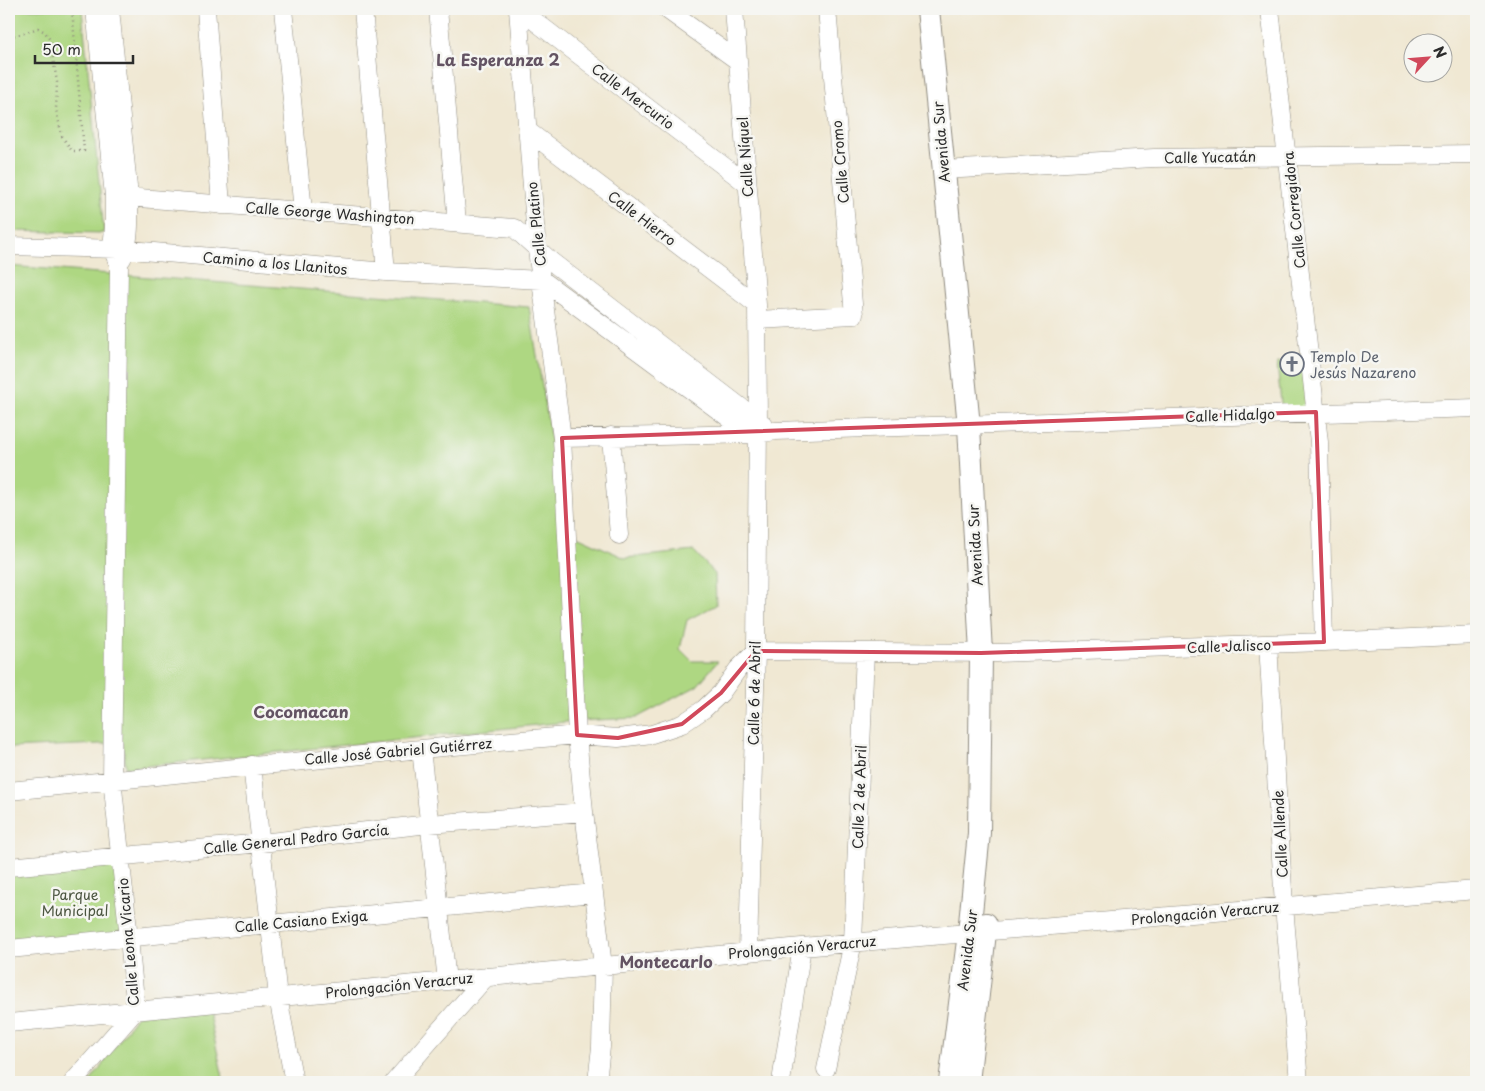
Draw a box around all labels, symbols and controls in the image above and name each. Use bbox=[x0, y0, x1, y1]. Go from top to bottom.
scale bar bbox=[35, 32, 132, 64]
north arrow bbox=[1402, 32, 1452, 82]
text: 50 m bbox=[42, 37, 81, 60]
text: N bbox=[1428, 42, 1452, 62]
district label: La Esperanza 2 bbox=[436, 47, 560, 71]
street label: Calle Mercurio bbox=[587, 58, 679, 134]
street label: Avenida Sur bbox=[927, 100, 955, 184]
street label: Calle Níquel bbox=[732, 116, 758, 198]
street label: Calle Cromo bbox=[826, 119, 854, 204]
street label: Calle Yucatán bbox=[1164, 146, 1256, 168]
street label: Calle Corregidora bbox=[1277, 150, 1311, 270]
street label: Calle Platino bbox=[521, 180, 551, 267]
street label: Calle Hierro bbox=[603, 185, 681, 251]
street label: Calle George Washington bbox=[245, 197, 415, 229]
street label: Camino a los Llanitos bbox=[202, 246, 348, 280]
place label: Templo De Jesús Nazareno bbox=[1310, 346, 1416, 383]
church icon: Templo De Jesús Nazareno bbox=[1279, 351, 1305, 377]
street label: Calle Hidalgo bbox=[1185, 403, 1275, 427]
street label: Avenida Sur bbox=[962, 503, 988, 586]
street label: Calle Jalisco bbox=[1187, 634, 1272, 658]
street label: Calle 6 de Abril bbox=[743, 640, 765, 746]
district label: Cocomacan bbox=[253, 699, 349, 723]
street label: Calle José Gabriel Gutiérrez bbox=[303, 732, 493, 770]
street label: Calle 2 de Abril bbox=[847, 745, 871, 849]
street label: Calle Allende bbox=[1267, 789, 1293, 878]
street label: Calle General Pedro García bbox=[202, 819, 390, 859]
street label: Calle Leona Vicario bbox=[112, 877, 144, 1007]
park label: Parque Municipal bbox=[41, 884, 109, 921]
street label: Prolongación Veracruz bbox=[1130, 896, 1280, 930]
street label: Calle Casiano Exiga bbox=[234, 905, 369, 937]
street label: Avenida Sur bbox=[952, 908, 982, 992]
street label: Prolongación Veracruz bbox=[727, 930, 877, 964]
district label: Montecarlo bbox=[619, 949, 713, 973]
street label: Prolongación Veracruz bbox=[324, 967, 474, 1003]

